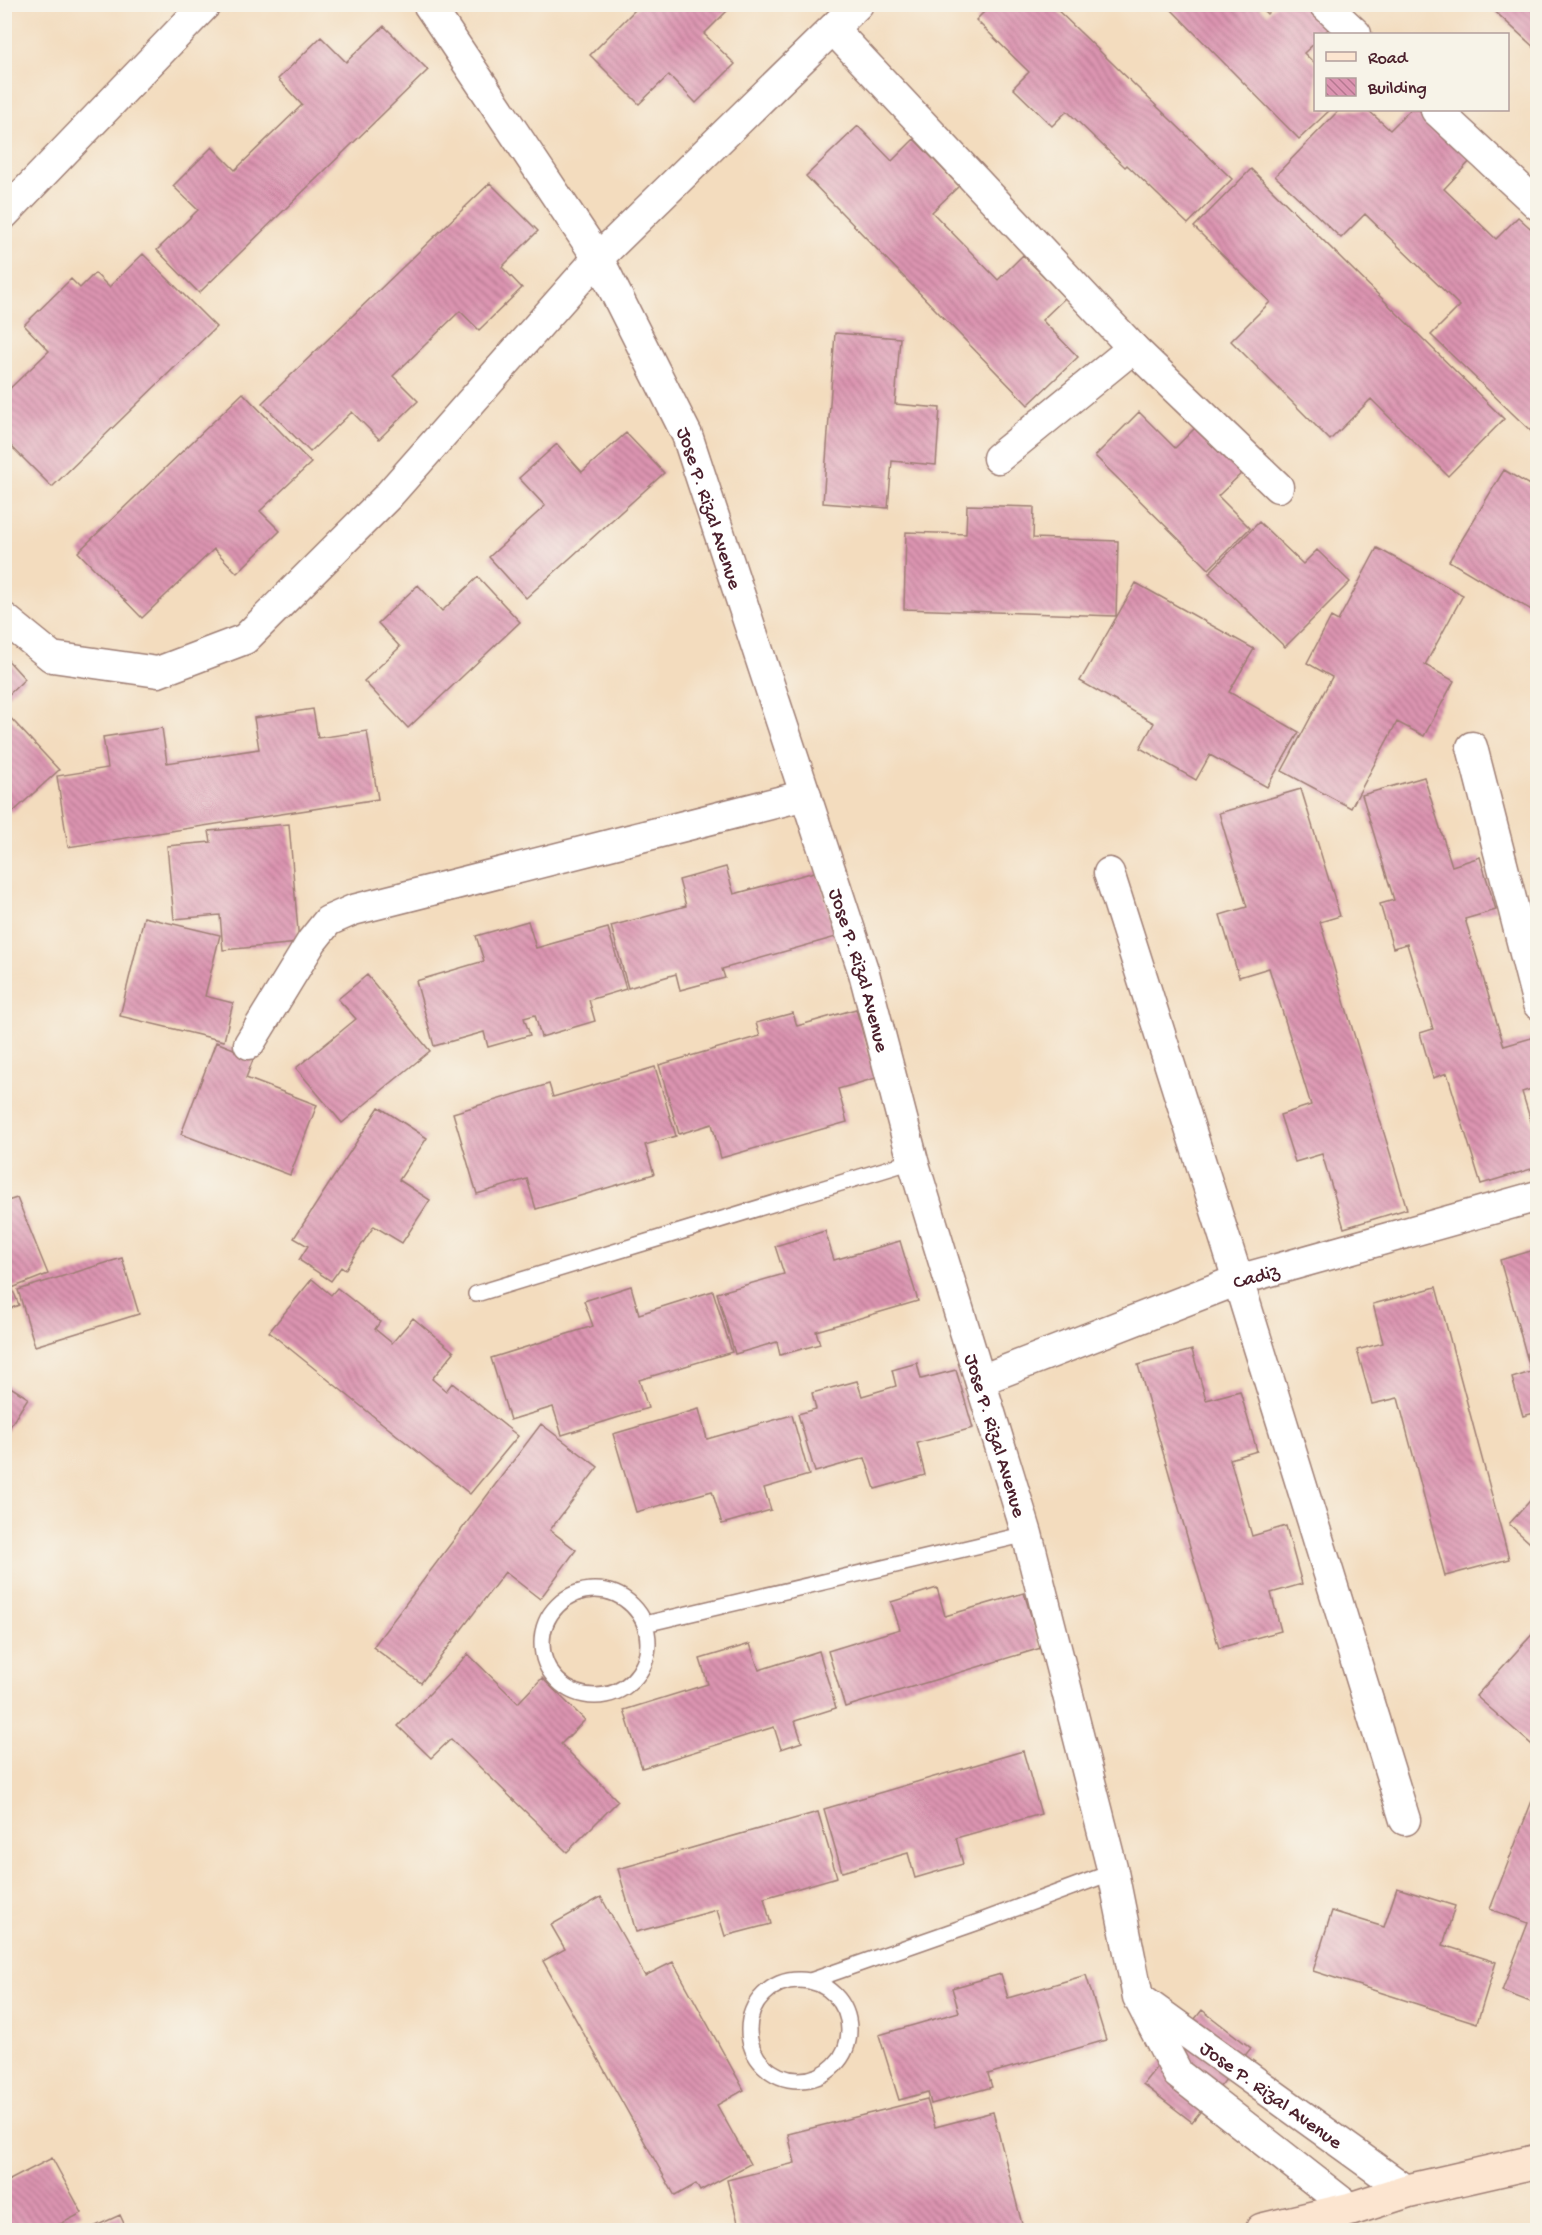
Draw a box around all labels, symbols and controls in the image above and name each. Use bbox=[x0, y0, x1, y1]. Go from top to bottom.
legend bbox=[1314, 33, 1509, 111]
text: Road bbox=[1368, 49, 1409, 70]
text: Building bbox=[1367, 79, 1427, 100]
street label: Jose P. Rizal Avenue bbox=[670, 424, 745, 593]
street label: Jose P. Rizal Avenue bbox=[822, 886, 892, 1056]
street label: Cadiz bbox=[1231, 1261, 1283, 1296]
street label: Jose P. Rizal Avenue bbox=[958, 1352, 1029, 1521]
street label: Jose P. Rizal Avenue bbox=[1194, 2038, 1346, 2156]

